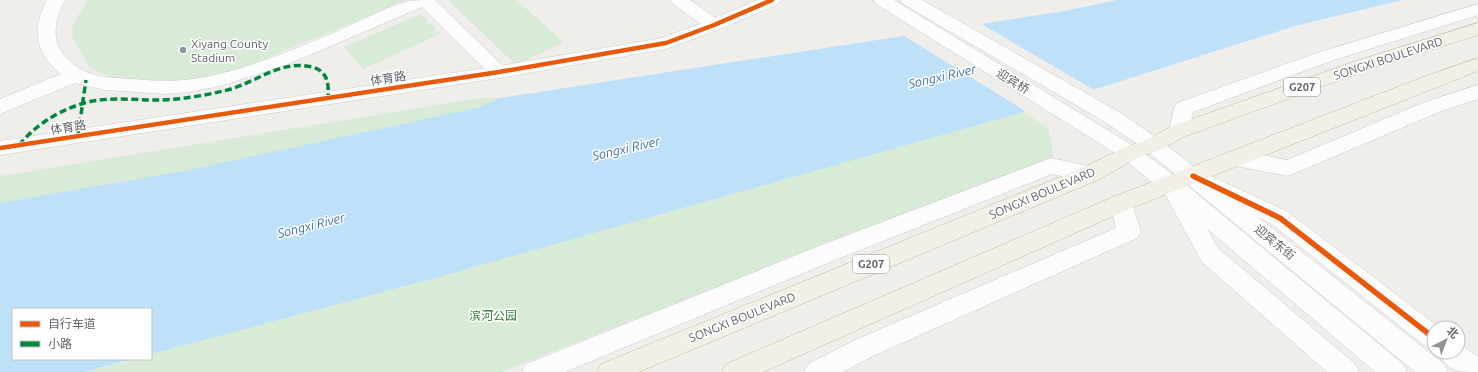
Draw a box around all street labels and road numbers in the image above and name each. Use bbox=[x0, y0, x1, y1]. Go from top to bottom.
street label: SONGXI BOULEVARD bbox=[1332, 34, 1444, 82]
street label: 迎宾桥 bbox=[994, 66, 1032, 96]
street label: 体育路 bbox=[369, 69, 407, 87]
road number: G207 bbox=[1284, 78, 1320, 96]
street label: 体育路 bbox=[49, 118, 87, 136]
street label: SONGXI BOULEVARD bbox=[987, 165, 1097, 221]
street label: 迎宾东街 bbox=[1252, 222, 1298, 262]
road number: G207 bbox=[853, 255, 889, 273]
street label: SONGXI BOULEVARD bbox=[687, 290, 797, 344]

